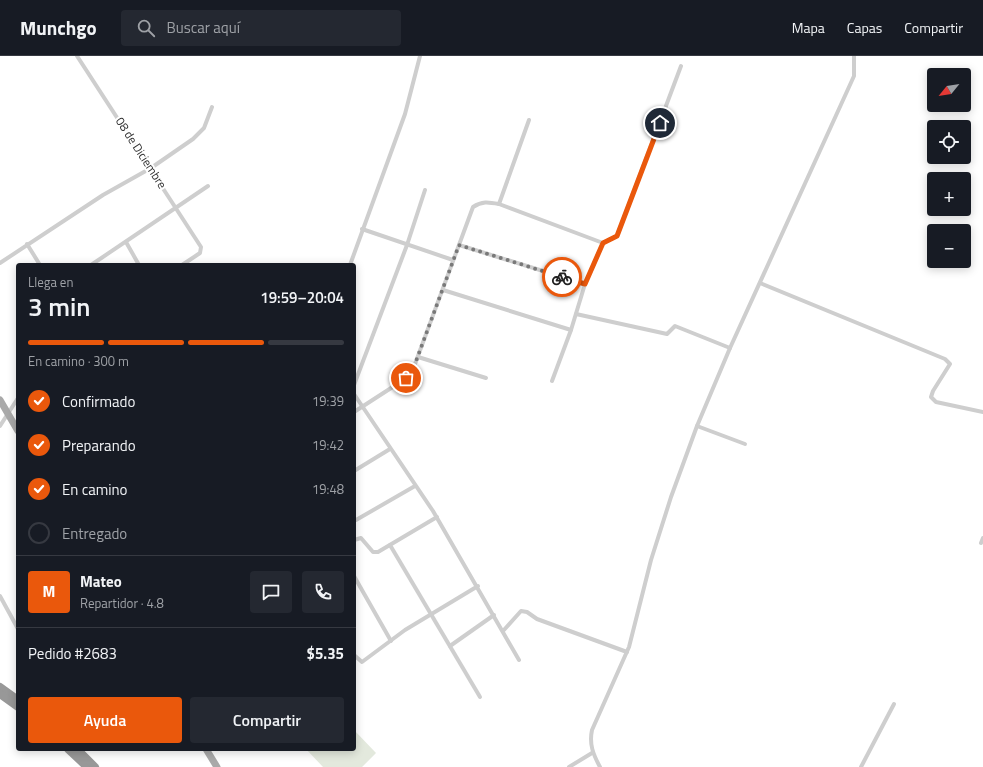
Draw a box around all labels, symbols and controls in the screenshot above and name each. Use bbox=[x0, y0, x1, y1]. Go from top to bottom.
search box bbox=[121, 10, 401, 46]
text: Munchgo bbox=[20, 13, 97, 42]
text: Buscar aquí bbox=[167, 16, 240, 39]
icon: search bbox=[135, 17, 157, 39]
text: Mapa bbox=[792, 17, 825, 38]
text: Capas bbox=[847, 17, 882, 38]
text: Compartir bbox=[904, 17, 963, 38]
north arrow bbox=[927, 68, 971, 112]
map controls bbox=[927, 68, 971, 268]
pin bbox=[643, 106, 677, 140]
icon: home bbox=[649, 112, 671, 134]
street label: 08 de Diciembre bbox=[111, 113, 172, 192]
button: locate bbox=[927, 120, 971, 164]
button: + bbox=[927, 172, 971, 216]
button: − bbox=[927, 224, 971, 268]
courier bbox=[542, 257, 582, 297]
icon: bike bbox=[551, 266, 573, 288]
text: Llega en bbox=[28, 272, 73, 292]
text: 19:59–20:04 bbox=[260, 286, 344, 309]
text: 3 min bbox=[28, 287, 91, 326]
text: En camino · 300 m bbox=[28, 351, 129, 371]
pin bbox=[389, 361, 423, 395]
icon: bag bbox=[395, 367, 417, 389]
icon: check bbox=[28, 390, 50, 412]
text: Confirmado bbox=[62, 390, 135, 413]
text: 19:39 bbox=[312, 391, 344, 411]
icon: check bbox=[28, 434, 50, 456]
text: Preparando bbox=[62, 434, 136, 457]
text: 19:42 bbox=[312, 435, 344, 455]
icon: check bbox=[28, 478, 50, 500]
text: En camino bbox=[62, 478, 128, 501]
text: 19:48 bbox=[312, 479, 344, 499]
text: Entregado bbox=[62, 522, 127, 545]
text: Mateo bbox=[80, 570, 122, 593]
button: chat bbox=[250, 571, 292, 613]
button: phone bbox=[302, 571, 344, 613]
text: M bbox=[43, 580, 55, 603]
text: Repartidor · 4.8 bbox=[80, 593, 164, 613]
text: Pedido #2683 bbox=[28, 642, 117, 665]
text: $5.35 bbox=[307, 642, 344, 665]
button: Ayuda bbox=[28, 697, 182, 743]
button: Compartir bbox=[190, 697, 344, 743]

